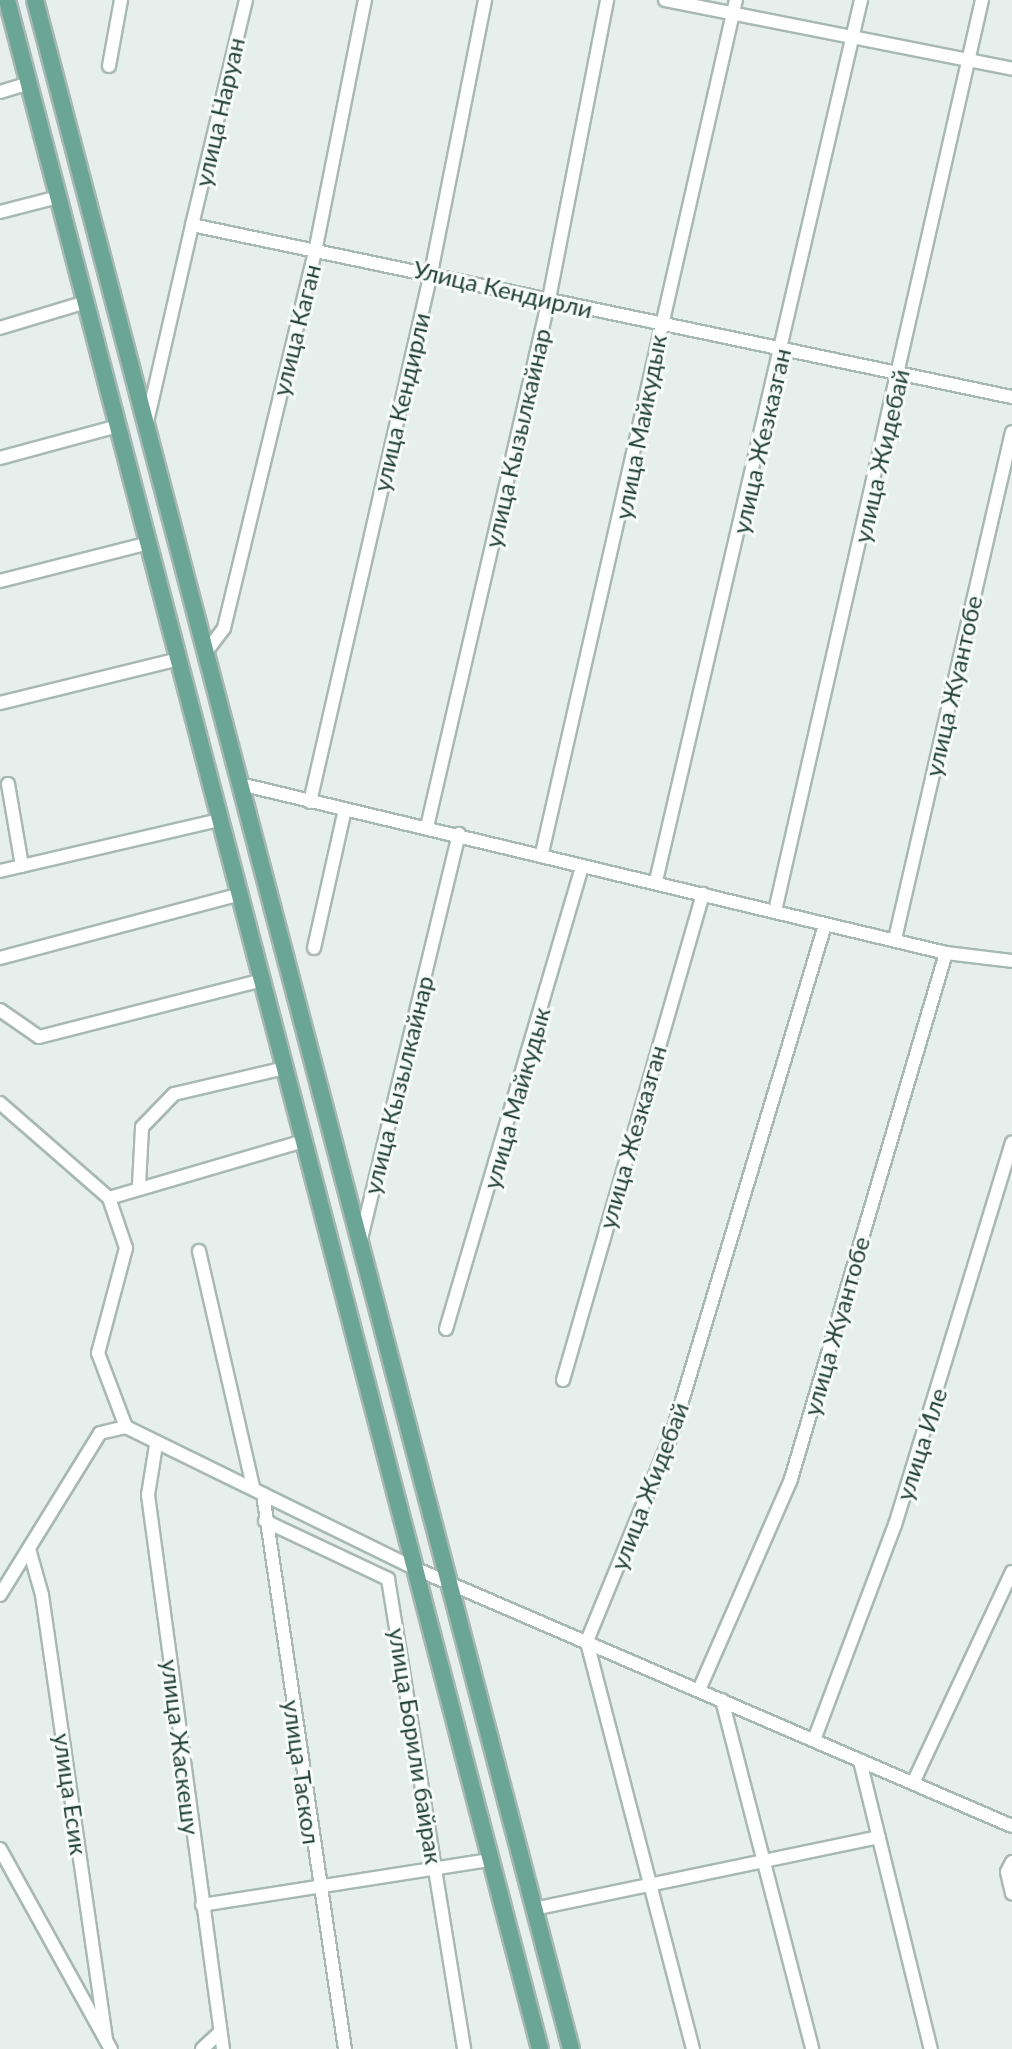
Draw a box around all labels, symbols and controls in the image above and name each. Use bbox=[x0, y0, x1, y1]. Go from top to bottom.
street label: улица Наруан bbox=[188, 35, 250, 189]
street label: Улица Кендирли bbox=[411, 254, 595, 324]
street label: улица Каган bbox=[266, 261, 326, 399]
street label: улица Кендирли bbox=[366, 310, 436, 494]
street label: улица Кызылкайнар bbox=[478, 326, 556, 550]
street label: улица Майкудык bbox=[608, 332, 672, 522]
street label: улица Жезказган bbox=[726, 345, 796, 537]
street label: улица Жидебай bbox=[847, 366, 915, 546]
street label: улица Жуантобе bbox=[918, 593, 988, 779]
street label: улица Кызылкайнар bbox=[357, 973, 439, 1197]
street label: улица Майкудык bbox=[476, 1004, 556, 1192]
street label: улица Жезказган bbox=[592, 1042, 672, 1232]
street label: улица Жуантобе bbox=[797, 1233, 875, 1419]
street label: улица Иле bbox=[889, 1384, 953, 1504]
street label: улица Жидебай bbox=[604, 1398, 694, 1574]
street label: улица Борили байрак bbox=[383, 1626, 449, 1866]
street label: улица Жаскешу bbox=[156, 1658, 206, 1836]
street label: улица Таскол bbox=[278, 1698, 326, 1846]
street label: улица Есик bbox=[48, 1731, 94, 1857]

